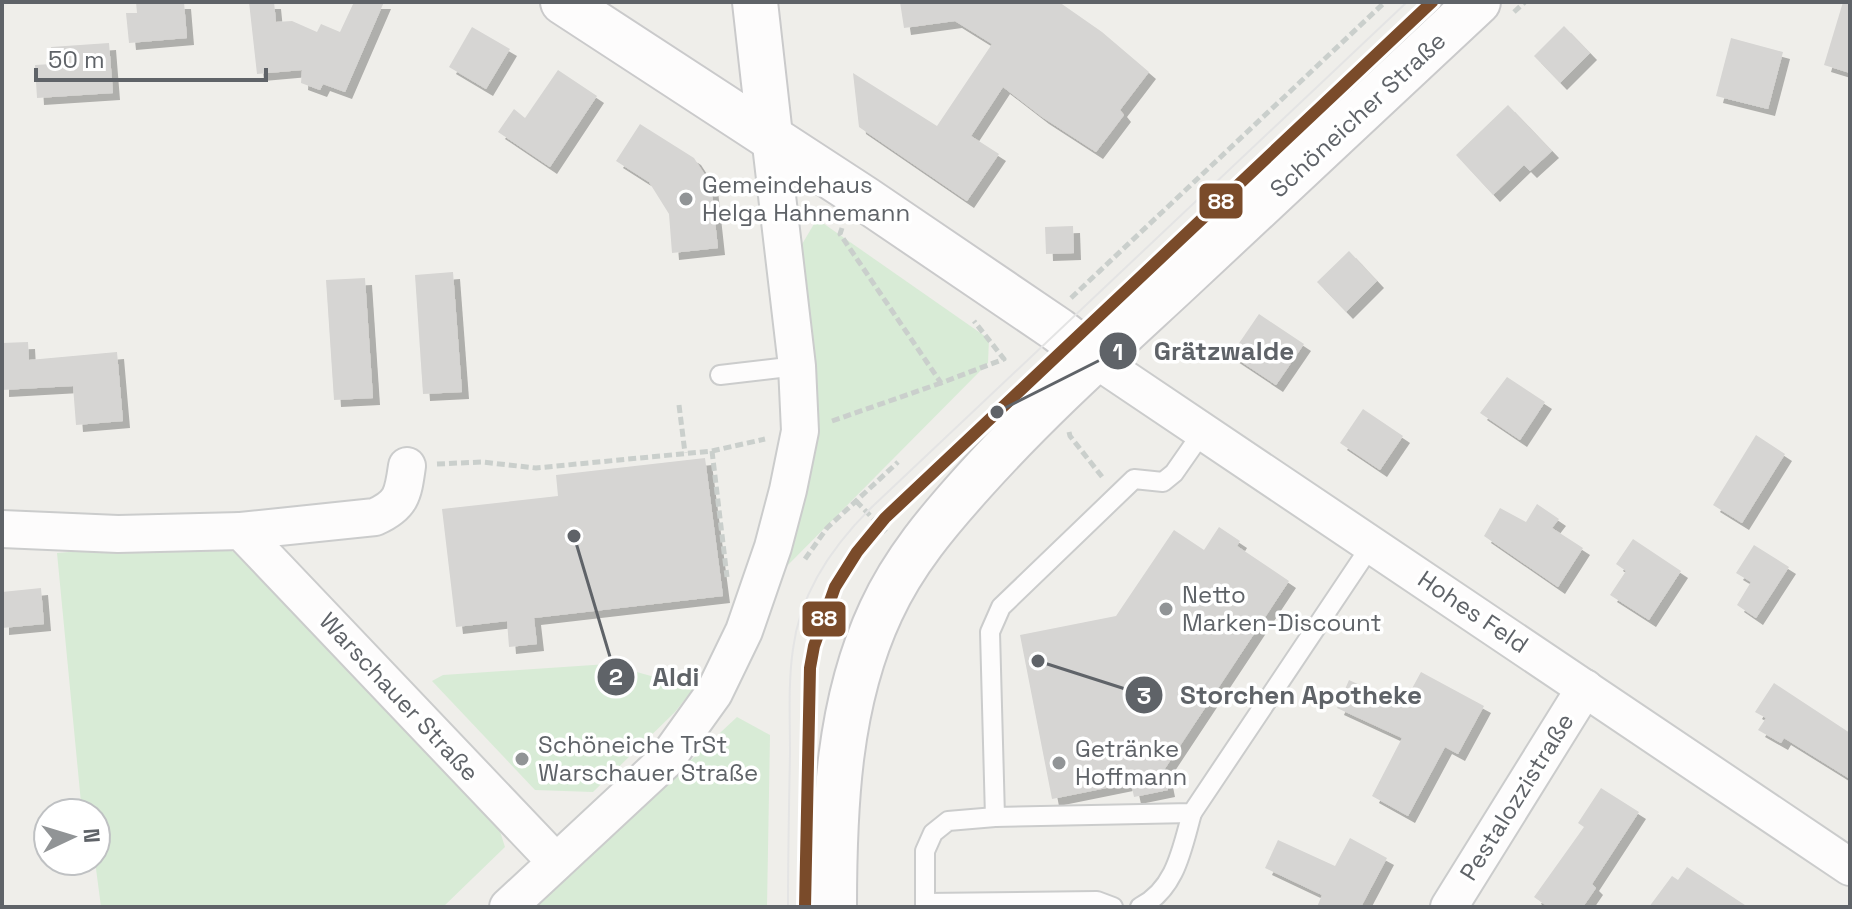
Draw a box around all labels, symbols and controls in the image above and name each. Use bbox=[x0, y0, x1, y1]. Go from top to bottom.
street label: Schöneicher Straße bbox=[1263, 25, 1452, 204]
scale bar bbox=[36, 32, 266, 82]
text: 50 m bbox=[48, 44, 105, 75]
place label: Gemeindehaus Helga Hahnemann bbox=[702, 169, 910, 228]
line badge: 88 bbox=[1198, 182, 1244, 220]
text: 88 bbox=[1208, 187, 1234, 215]
marker: Gemeindehaus Helga Hahnemann bbox=[677, 190, 695, 208]
callout: Grätzwalde bbox=[1098, 326, 1310, 376]
text: Grätzwalde bbox=[1154, 334, 1294, 368]
text: 1 bbox=[1113, 336, 1123, 367]
street label: Hohes Feld bbox=[1412, 563, 1534, 660]
place label: Netto Marken-Discount bbox=[1182, 579, 1381, 638]
line badge: 88 bbox=[801, 600, 847, 638]
marker: Netto Marken-Discount bbox=[1157, 600, 1175, 618]
text: 88 bbox=[811, 604, 837, 632]
street label: Warschauer Straße bbox=[313, 606, 486, 788]
callout: Aldi bbox=[596, 652, 715, 702]
text: Aldi bbox=[653, 660, 699, 694]
text: 2 bbox=[609, 661, 623, 692]
callout: Storchen Apotheke bbox=[1124, 670, 1438, 720]
text: Storchen Apotheke bbox=[1180, 678, 1422, 712]
text: 3 bbox=[1137, 680, 1151, 711]
street label: Pestalozzistraße bbox=[1453, 707, 1581, 886]
place label: Schöneiche TrSt Warschauer Straße bbox=[538, 729, 758, 788]
place label: Getränke Hoffmann bbox=[1075, 733, 1187, 792]
marker: Schöneiche TrSt Warschauer Straße bbox=[513, 750, 531, 768]
marker: Getränke Hoffmann bbox=[1050, 754, 1068, 772]
north arrow bbox=[32, 797, 112, 877]
text: N bbox=[77, 827, 106, 844]

